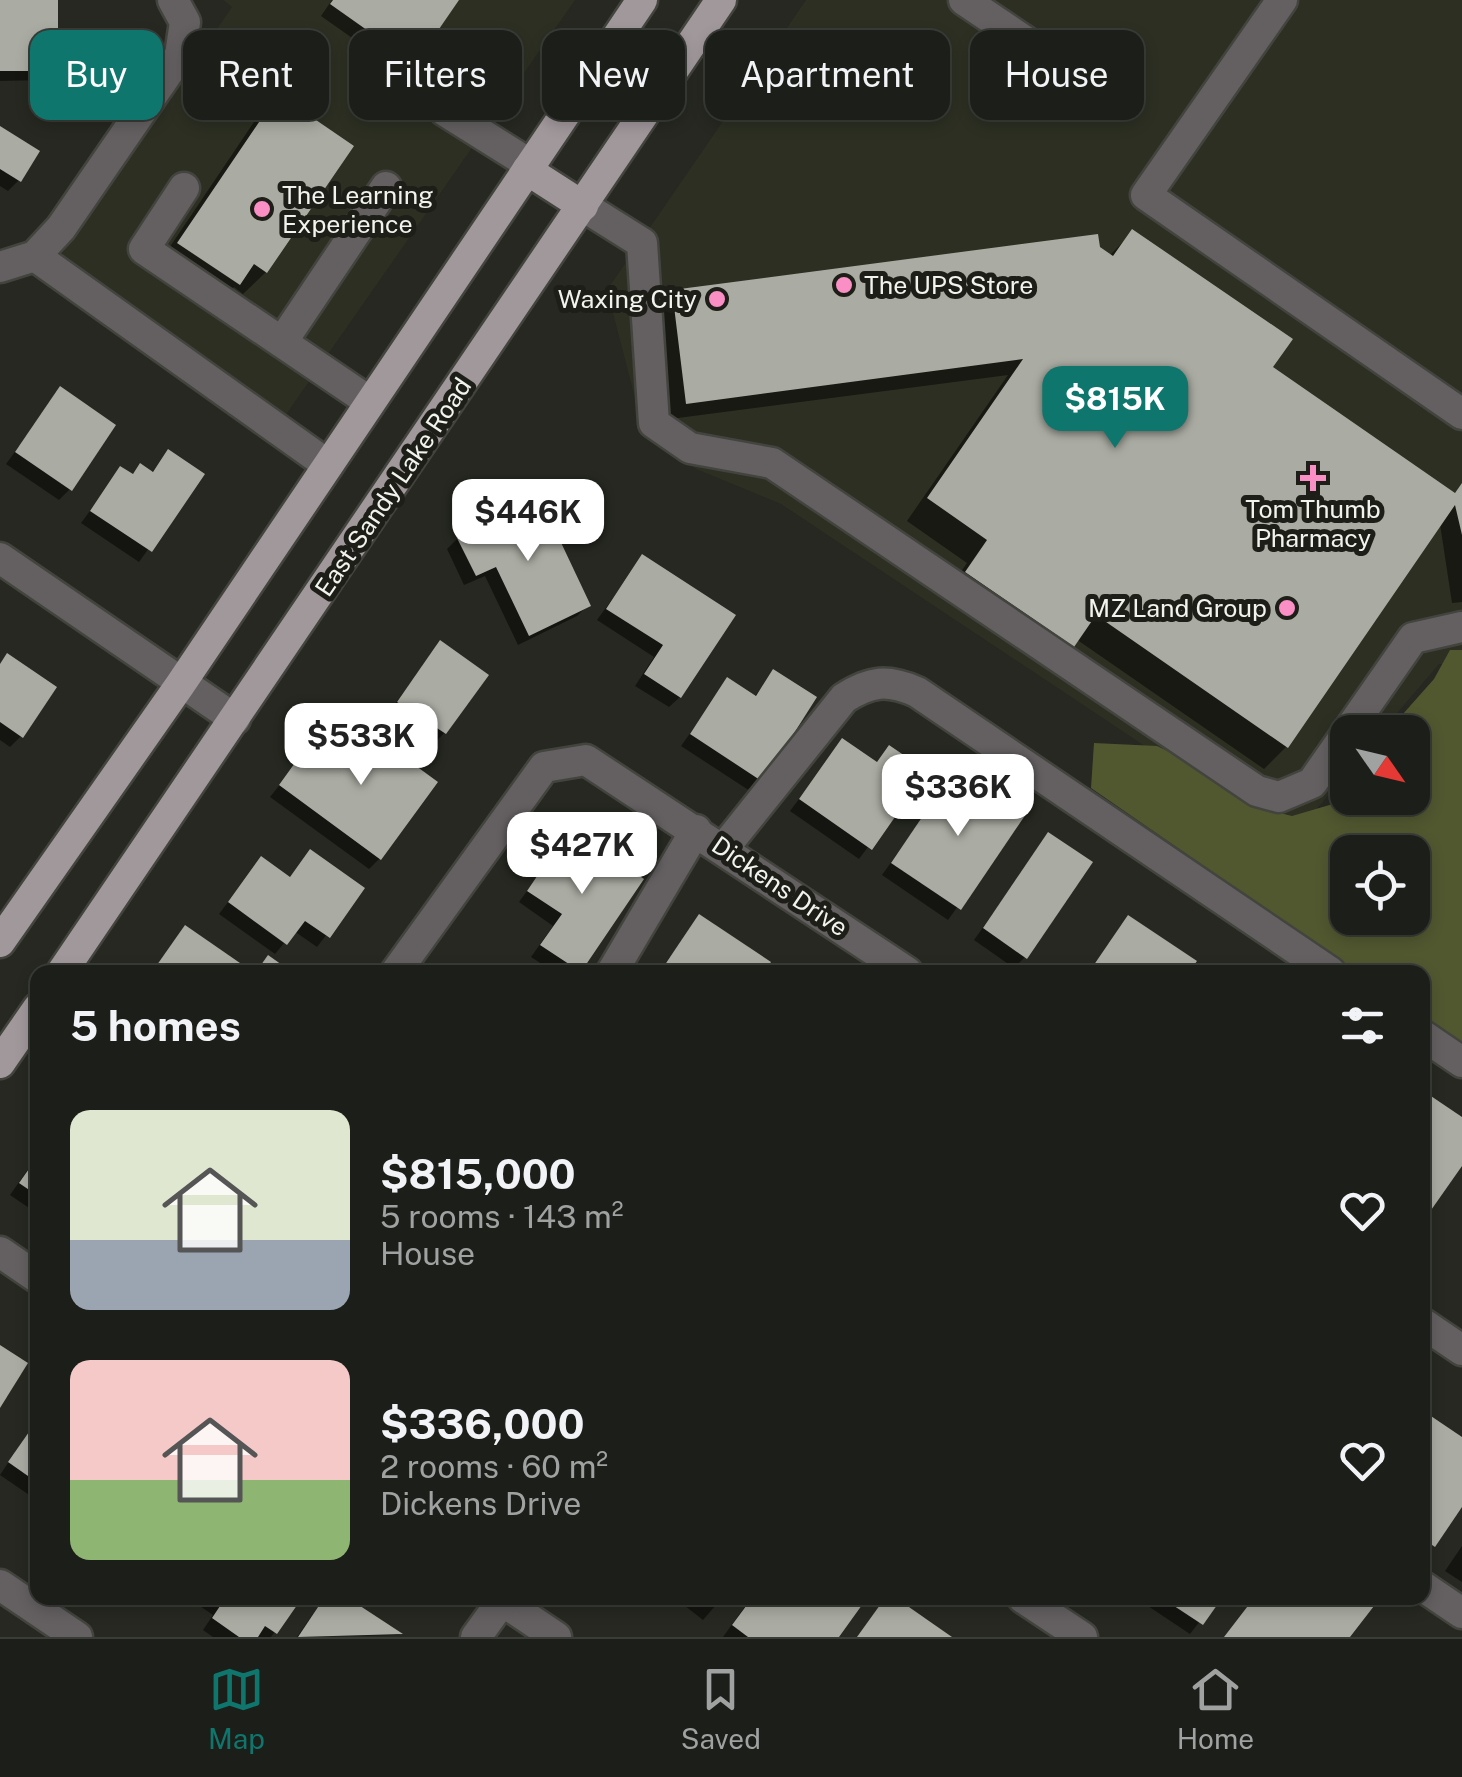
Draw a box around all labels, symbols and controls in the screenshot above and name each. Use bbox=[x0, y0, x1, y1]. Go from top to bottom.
chip: Buy bbox=[30, 30, 163, 120]
chip: Rent bbox=[183, 30, 329, 120]
chip: Filters bbox=[349, 30, 522, 120]
chip: New bbox=[542, 30, 685, 120]
chip: Apartment bbox=[705, 30, 950, 120]
chip: House bbox=[970, 30, 1144, 120]
place label: The Learning Experience bbox=[282, 180, 434, 239]
marker: The Learning Experience bbox=[251, 198, 273, 220]
place label: The UPS Store bbox=[864, 270, 1033, 300]
marker: The UPS Store bbox=[833, 274, 855, 296]
place label: Waxing City bbox=[558, 284, 697, 314]
marker: Waxing City bbox=[706, 288, 728, 310]
pin: $815K bbox=[1045, 366, 1185, 451]
street label: East Sandy Lake Road bbox=[309, 372, 477, 602]
text: $815K bbox=[1064, 380, 1166, 417]
marker: Tom Thumb Pharmacy bbox=[1302, 467, 1324, 489]
pin: $446K bbox=[458, 479, 598, 564]
text: $446K bbox=[474, 493, 582, 530]
place label: Tom Thumb Pharmacy bbox=[1245, 494, 1381, 553]
place label: MZ Land Group bbox=[1088, 593, 1267, 623]
marker: MZ Land Group bbox=[1276, 597, 1298, 619]
pin: $533K bbox=[291, 703, 431, 788]
north arrow bbox=[1330, 715, 1430, 815]
map controls bbox=[1330, 715, 1430, 935]
text: $533K bbox=[307, 717, 415, 754]
pin: $336K bbox=[888, 754, 1028, 839]
text: $336K bbox=[904, 768, 1012, 805]
pin: $427K bbox=[512, 812, 652, 897]
text: $427K bbox=[529, 826, 635, 863]
street label: Dickens Drive bbox=[706, 830, 854, 942]
button: locate bbox=[1330, 835, 1430, 935]
icon: filters bbox=[1335, 998, 1390, 1053]
text: 5 homes bbox=[70, 1001, 241, 1050]
text: $815,000 bbox=[380, 1149, 576, 1198]
icon: home bbox=[150, 1150, 270, 1270]
icon: heart bbox=[1335, 1183, 1390, 1238]
text: 5 rooms · 143 m² bbox=[380, 1198, 624, 1235]
text: House bbox=[380, 1235, 475, 1272]
text: $336,000 bbox=[380, 1399, 585, 1448]
icon: home bbox=[150, 1400, 270, 1520]
icon: heart bbox=[1335, 1433, 1390, 1488]
text: 2 rooms · 60 m² bbox=[380, 1448, 608, 1485]
text: Dickens Drive bbox=[380, 1485, 581, 1522]
tab: Map bbox=[208, 1662, 265, 1755]
tab: Saved bbox=[681, 1662, 761, 1755]
tab: Home bbox=[1177, 1662, 1254, 1755]

